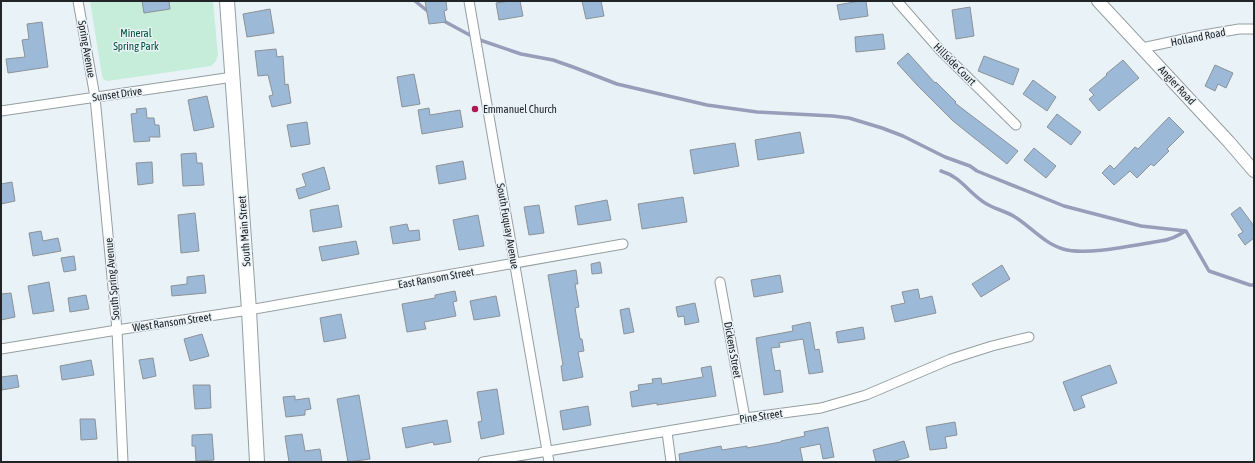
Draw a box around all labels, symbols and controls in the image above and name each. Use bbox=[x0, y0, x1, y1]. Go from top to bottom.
street label: Spring Avenue bbox=[76, 20, 98, 78]
street label: Holland Road bbox=[1170, 26, 1226, 48]
park label: Mineral Spring Park bbox=[113, 27, 159, 52]
street label: Hillside Court bbox=[931, 40, 979, 88]
street label: Angier Road bbox=[1156, 63, 1198, 107]
street label: Sunset Drive bbox=[91, 85, 143, 103]
place label: Emmanuel Church bbox=[483, 103, 557, 115]
marker: Emmanuel Church bbox=[470, 104, 480, 114]
street label: South Fuquay Avenue bbox=[495, 182, 521, 270]
street label: South Main Street bbox=[236, 195, 252, 267]
street label: South Spring Avenue bbox=[102, 237, 122, 321]
street label: East Ransom Street bbox=[397, 265, 475, 291]
street label: West Ransom Street bbox=[132, 311, 212, 333]
street label: Dickens Street bbox=[722, 321, 744, 379]
street label: Pine Street bbox=[739, 407, 783, 425]

